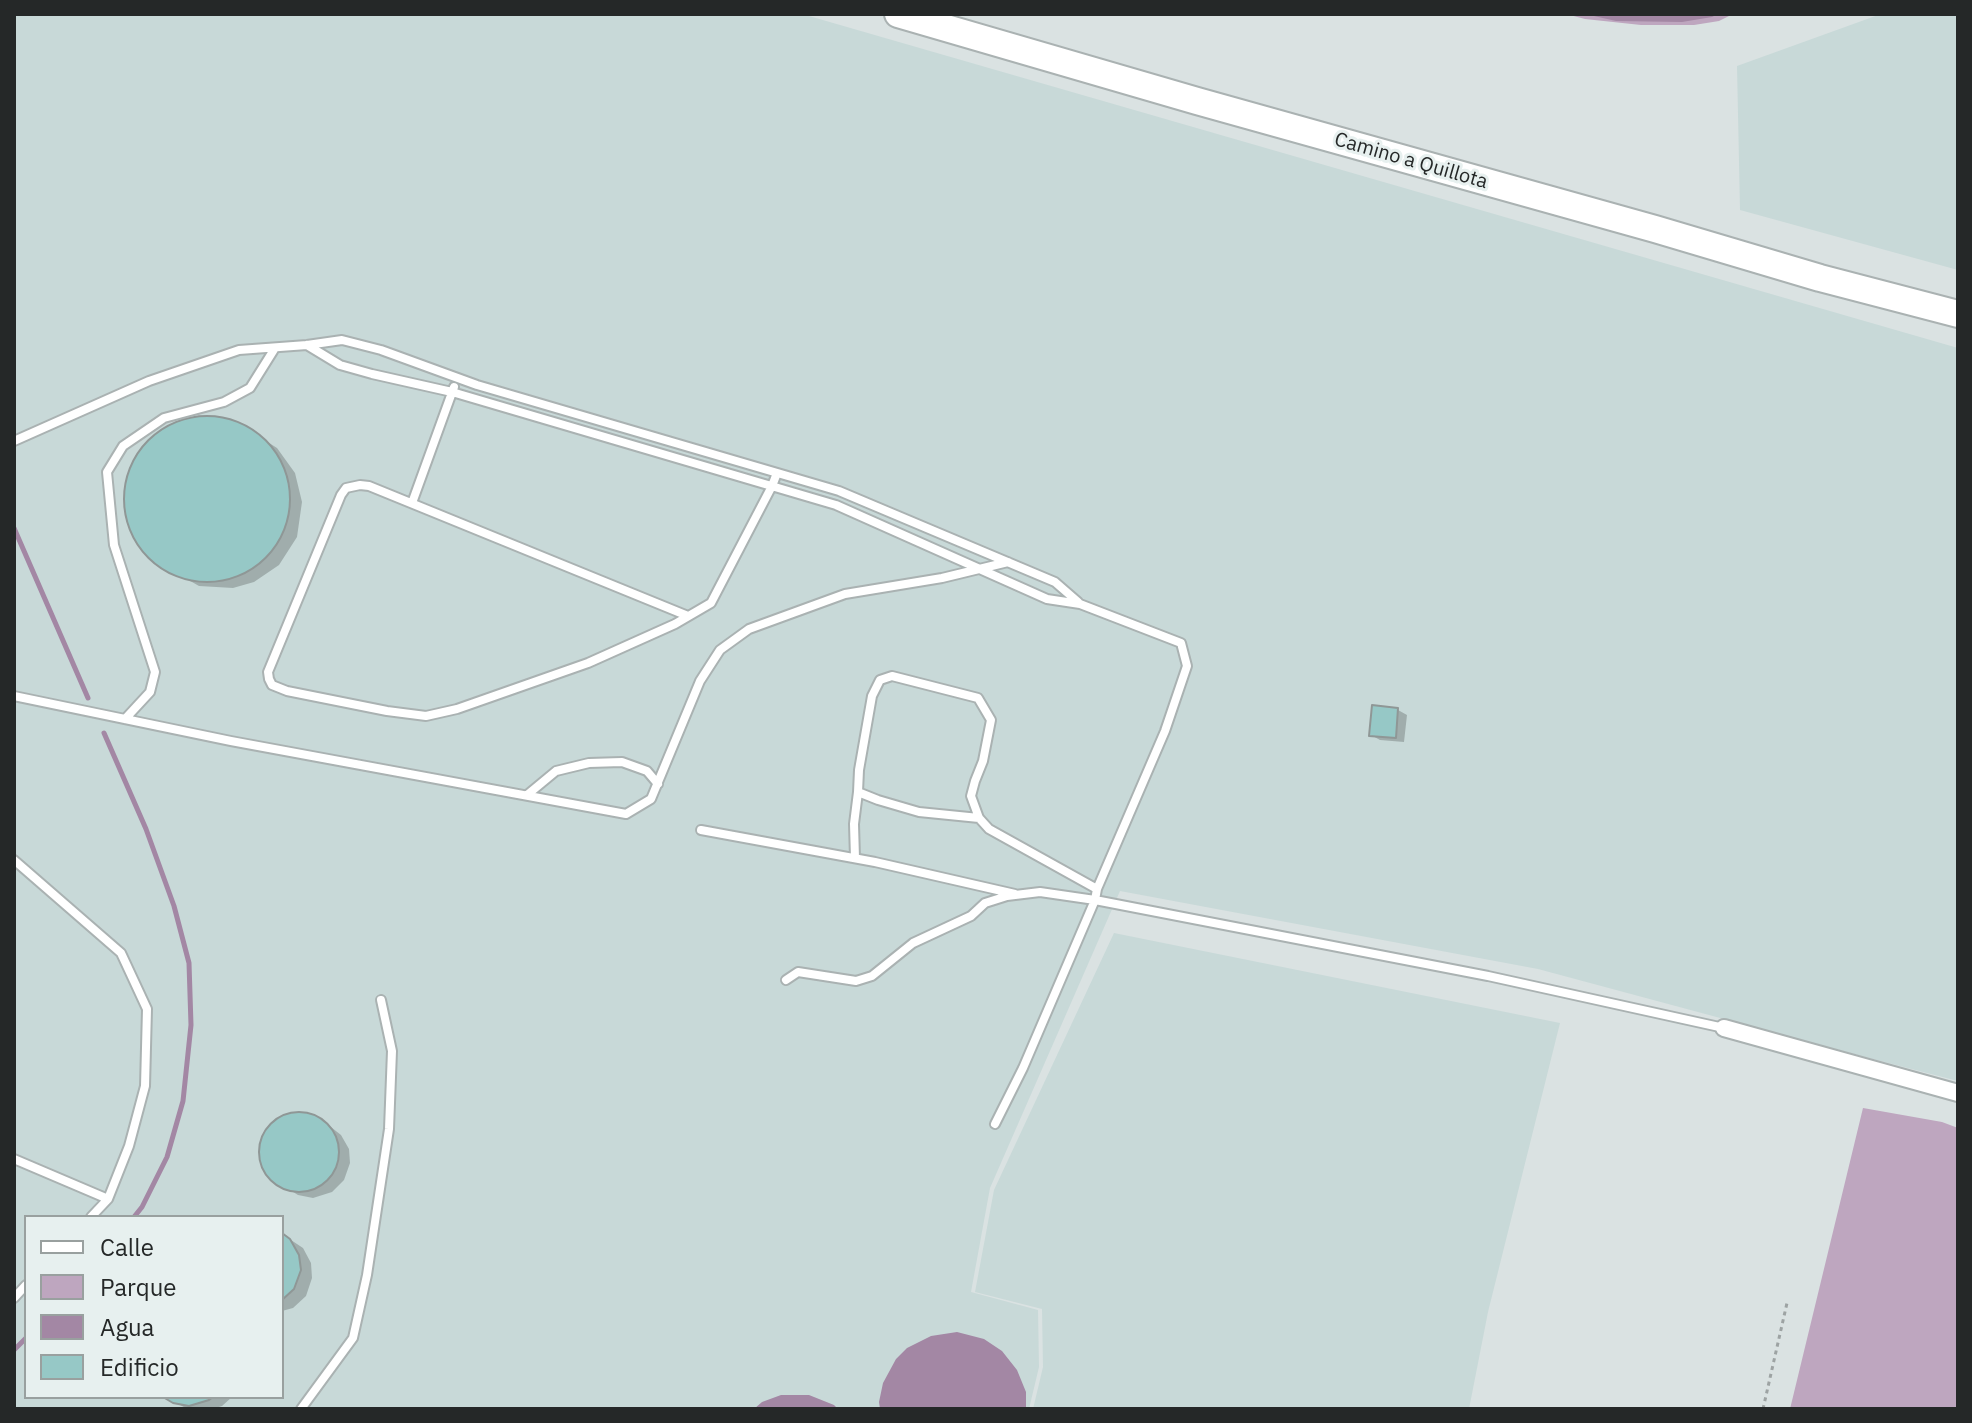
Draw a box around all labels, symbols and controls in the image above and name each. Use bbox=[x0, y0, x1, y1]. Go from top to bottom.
street label: Camino a Quillota bbox=[1332, 128, 1490, 194]
legend bbox=[24, 1215, 284, 1399]
text: Calle bbox=[100, 1231, 154, 1263]
text: Parque bbox=[100, 1271, 177, 1303]
text: Agua bbox=[100, 1311, 154, 1343]
text: Edificio bbox=[100, 1351, 179, 1383]

